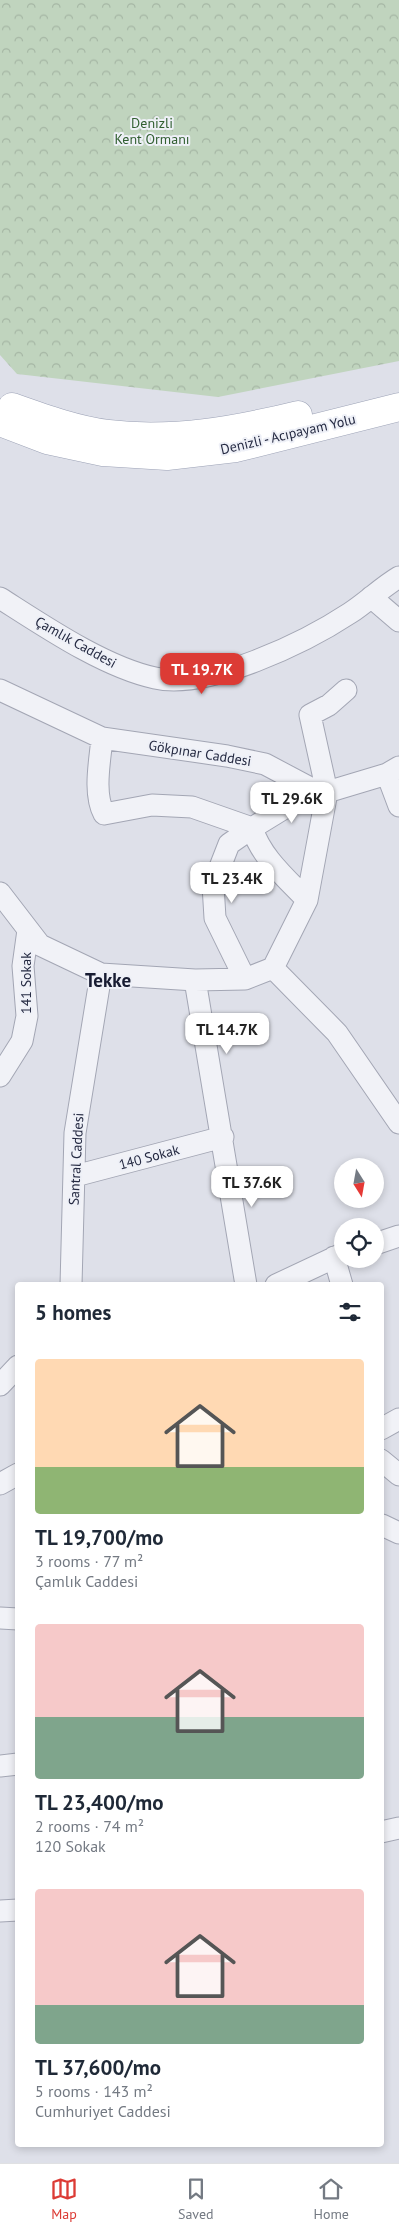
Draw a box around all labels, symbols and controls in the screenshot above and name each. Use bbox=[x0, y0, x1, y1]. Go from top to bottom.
park label: Denizli Kent Ormanı bbox=[114, 114, 190, 148]
street label: Denizli - Acıpayam Yolu bbox=[219, 410, 357, 458]
street label: Çamlık Caddesi bbox=[32, 612, 120, 672]
pin: TL 19.7K bbox=[150, 652, 254, 695]
text: TL 19.7K bbox=[171, 659, 233, 679]
street label: Gökpınar Caddesi bbox=[147, 736, 253, 770]
pin: TL 29.6K bbox=[240, 782, 344, 824]
text: TL 29.6K bbox=[261, 788, 323, 808]
pin: TL 23.4K bbox=[180, 862, 284, 904]
text: TL 23.4K bbox=[201, 868, 263, 888]
street label: 141 Sokak bbox=[17, 952, 35, 1014]
district label: Tekke bbox=[85, 968, 131, 992]
pin: TL 14.7K bbox=[175, 1012, 279, 1055]
text: TL 14.7K bbox=[196, 1019, 258, 1039]
street label: Santral Caddesi bbox=[65, 1112, 87, 1206]
street label: 140 Sokak bbox=[117, 1140, 182, 1174]
north arrow bbox=[334, 1158, 384, 1208]
map controls bbox=[334, 1158, 384, 1268]
pin: TL 37.6K bbox=[200, 1166, 304, 1208]
text: TL 37.6K bbox=[222, 1172, 282, 1192]
button: locate bbox=[334, 1218, 384, 1268]
icon: filters bbox=[336, 1298, 364, 1326]
text: 5 homes bbox=[35, 1299, 111, 1326]
icon: home bbox=[155, 1391, 245, 1481]
text: TL 19,700/mo bbox=[35, 1524, 164, 1551]
text: 3 rooms · 77 m² bbox=[35, 1551, 143, 1571]
text: Çamlık Caddesi bbox=[35, 1571, 138, 1591]
icon: home bbox=[155, 1656, 245, 1746]
text: TL 23,400/mo bbox=[35, 1789, 164, 1816]
text: 2 rooms · 74 m² bbox=[35, 1816, 144, 1836]
text: 120 Sokak bbox=[35, 1836, 106, 1856]
icon: home bbox=[155, 1921, 245, 2011]
text: TL 37,600/mo bbox=[35, 2054, 161, 2081]
text: 5 rooms · 143 m² bbox=[35, 2081, 153, 2101]
text: Cumhuriyet Caddesi bbox=[35, 2101, 171, 2121]
tab: Map bbox=[50, 2175, 78, 2223]
tab: Saved bbox=[178, 2175, 214, 2223]
tab: Home bbox=[314, 2175, 349, 2223]

